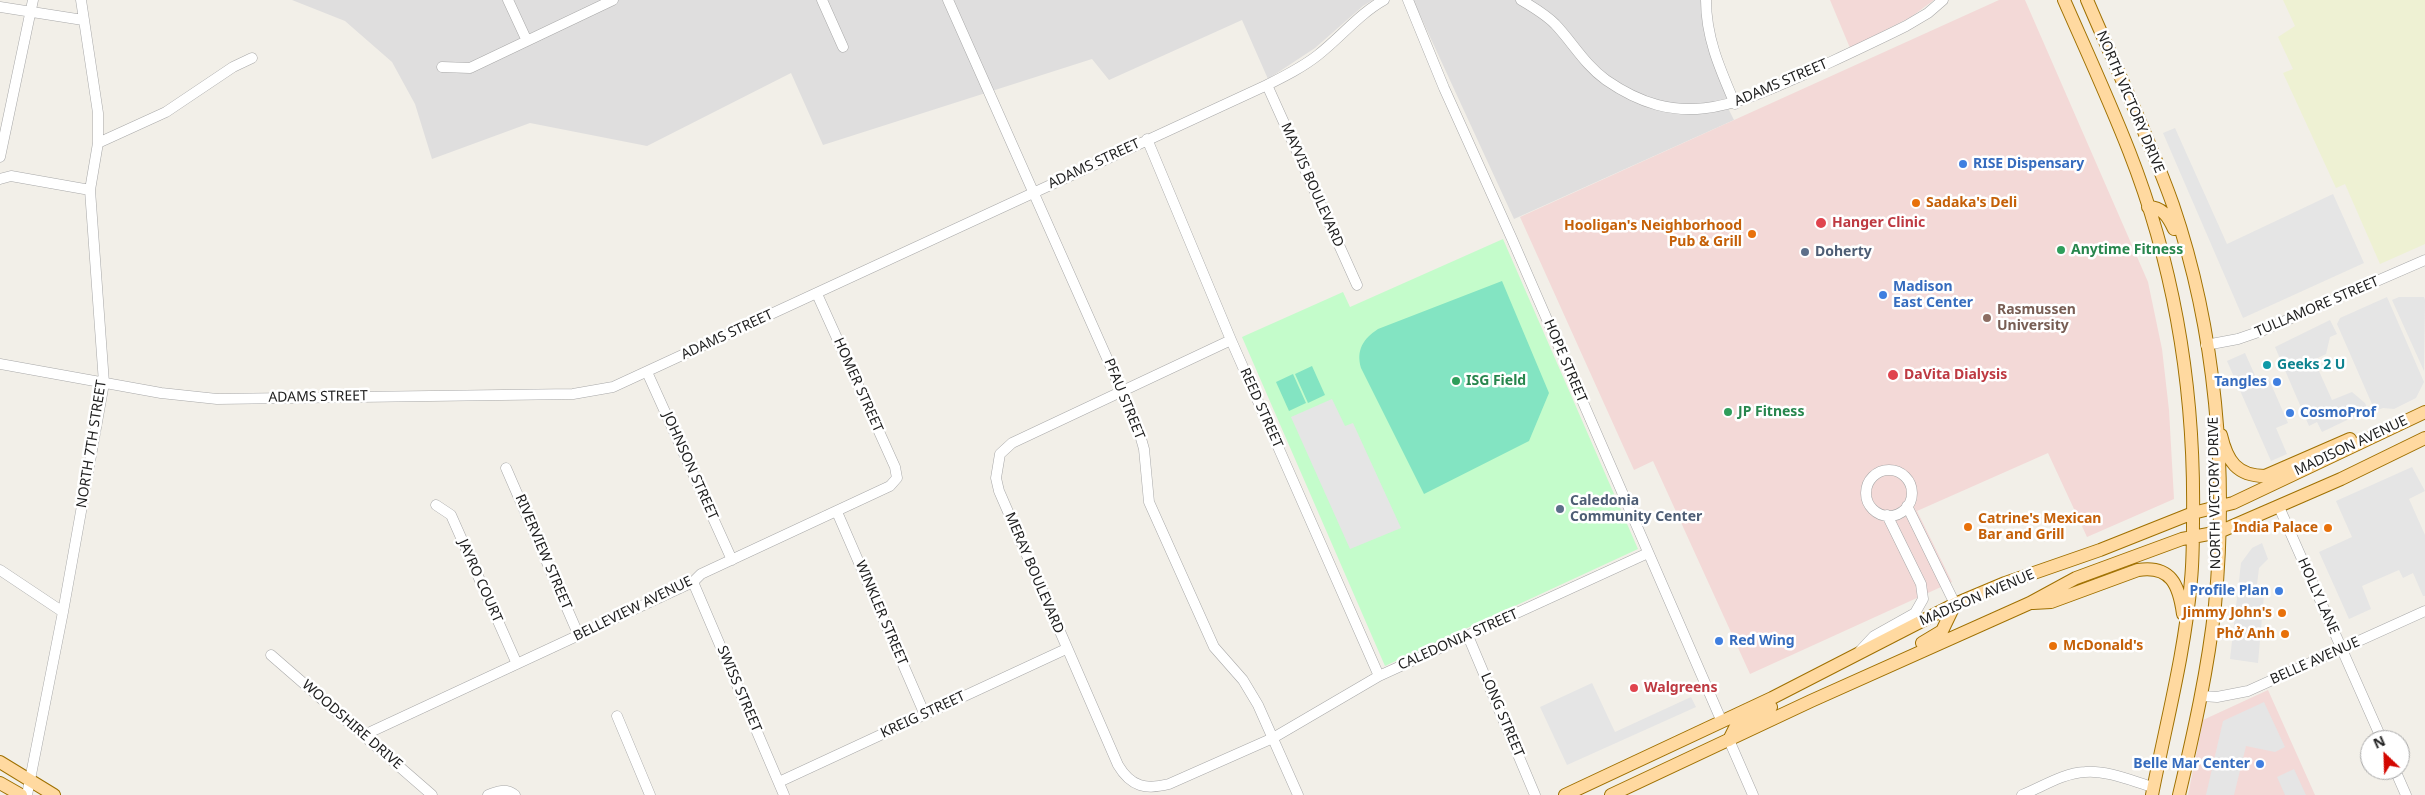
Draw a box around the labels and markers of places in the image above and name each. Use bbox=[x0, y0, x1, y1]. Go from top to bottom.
place label: RISE Dispensary bbox=[1973, 156, 2084, 172]
marker: RISE Dispensary bbox=[1957, 158, 1969, 170]
place label: Sadaka's Deli bbox=[1926, 195, 2017, 211]
marker: Sadaka's Deli bbox=[1910, 197, 1922, 209]
place label: Hanger Clinic bbox=[1832, 215, 1925, 231]
marker: Hanger Clinic bbox=[1814, 216, 1828, 230]
place label: Hooligan's Neighborhood Pub & Grill bbox=[1564, 218, 1742, 250]
marker: Hooligan's Neighborhood Pub & Grill bbox=[1746, 228, 1758, 240]
place label: Anytime Fitness bbox=[2071, 242, 2183, 258]
place label: Doherty bbox=[1815, 244, 1872, 260]
marker: Anytime Fitness bbox=[2055, 244, 2067, 256]
marker: Doherty bbox=[1799, 246, 1811, 258]
place label: Madison East Center bbox=[1893, 279, 1973, 312]
marker: Madison East Center bbox=[1877, 289, 1889, 301]
place label: Rasmussen University bbox=[1997, 302, 2076, 334]
marker: Rasmussen University bbox=[1981, 312, 1993, 324]
place label: Geeks 2 U bbox=[2277, 357, 2345, 373]
marker: Geeks 2 U bbox=[2261, 359, 2273, 371]
place label: DaVita Dialysis bbox=[1904, 367, 2007, 383]
marker: DaVita Dialysis bbox=[1886, 368, 1900, 382]
place label: ISG Field bbox=[1466, 373, 1526, 389]
place label: Tangles bbox=[2214, 374, 2267, 390]
marker: ISG Field bbox=[1450, 375, 1462, 387]
marker: Tangles bbox=[2271, 376, 2283, 388]
place label: JP Fitness bbox=[1738, 404, 1804, 420]
place label: CosmoProf bbox=[2300, 405, 2376, 421]
marker: JP Fitness bbox=[1722, 406, 1734, 418]
marker: CosmoProf bbox=[2284, 407, 2296, 419]
place label: Caledonia Community Center bbox=[1570, 493, 1702, 526]
marker: Caledonia Community Center bbox=[1554, 503, 1566, 515]
place label: Catrine's Mexican Bar and Grill bbox=[1978, 511, 2101, 544]
place label: India Palace bbox=[2233, 520, 2318, 536]
marker: Catrine's Mexican Bar and Grill bbox=[1962, 521, 1974, 533]
marker: India Palace bbox=[2322, 522, 2334, 534]
place label: Profile Plan bbox=[2189, 583, 2269, 599]
marker: Profile Plan bbox=[2273, 585, 2285, 597]
place label: Jimmy John's bbox=[2182, 605, 2272, 621]
marker: Jimmy John's bbox=[2276, 607, 2288, 619]
place label: Phở Anh bbox=[2216, 626, 2275, 642]
marker: Phở Anh bbox=[2279, 628, 2291, 640]
place label: Red Wing bbox=[1729, 633, 1795, 649]
marker: Red Wing bbox=[1713, 635, 1725, 647]
place label: McDonald's bbox=[2063, 638, 2143, 654]
marker: McDonald's bbox=[2047, 640, 2059, 652]
place label: Walgreens bbox=[1644, 680, 1717, 696]
marker: Walgreens bbox=[1628, 682, 1640, 694]
place label: Belle Mar Center bbox=[2133, 756, 2250, 772]
marker: Belle Mar Center bbox=[2254, 758, 2266, 770]

